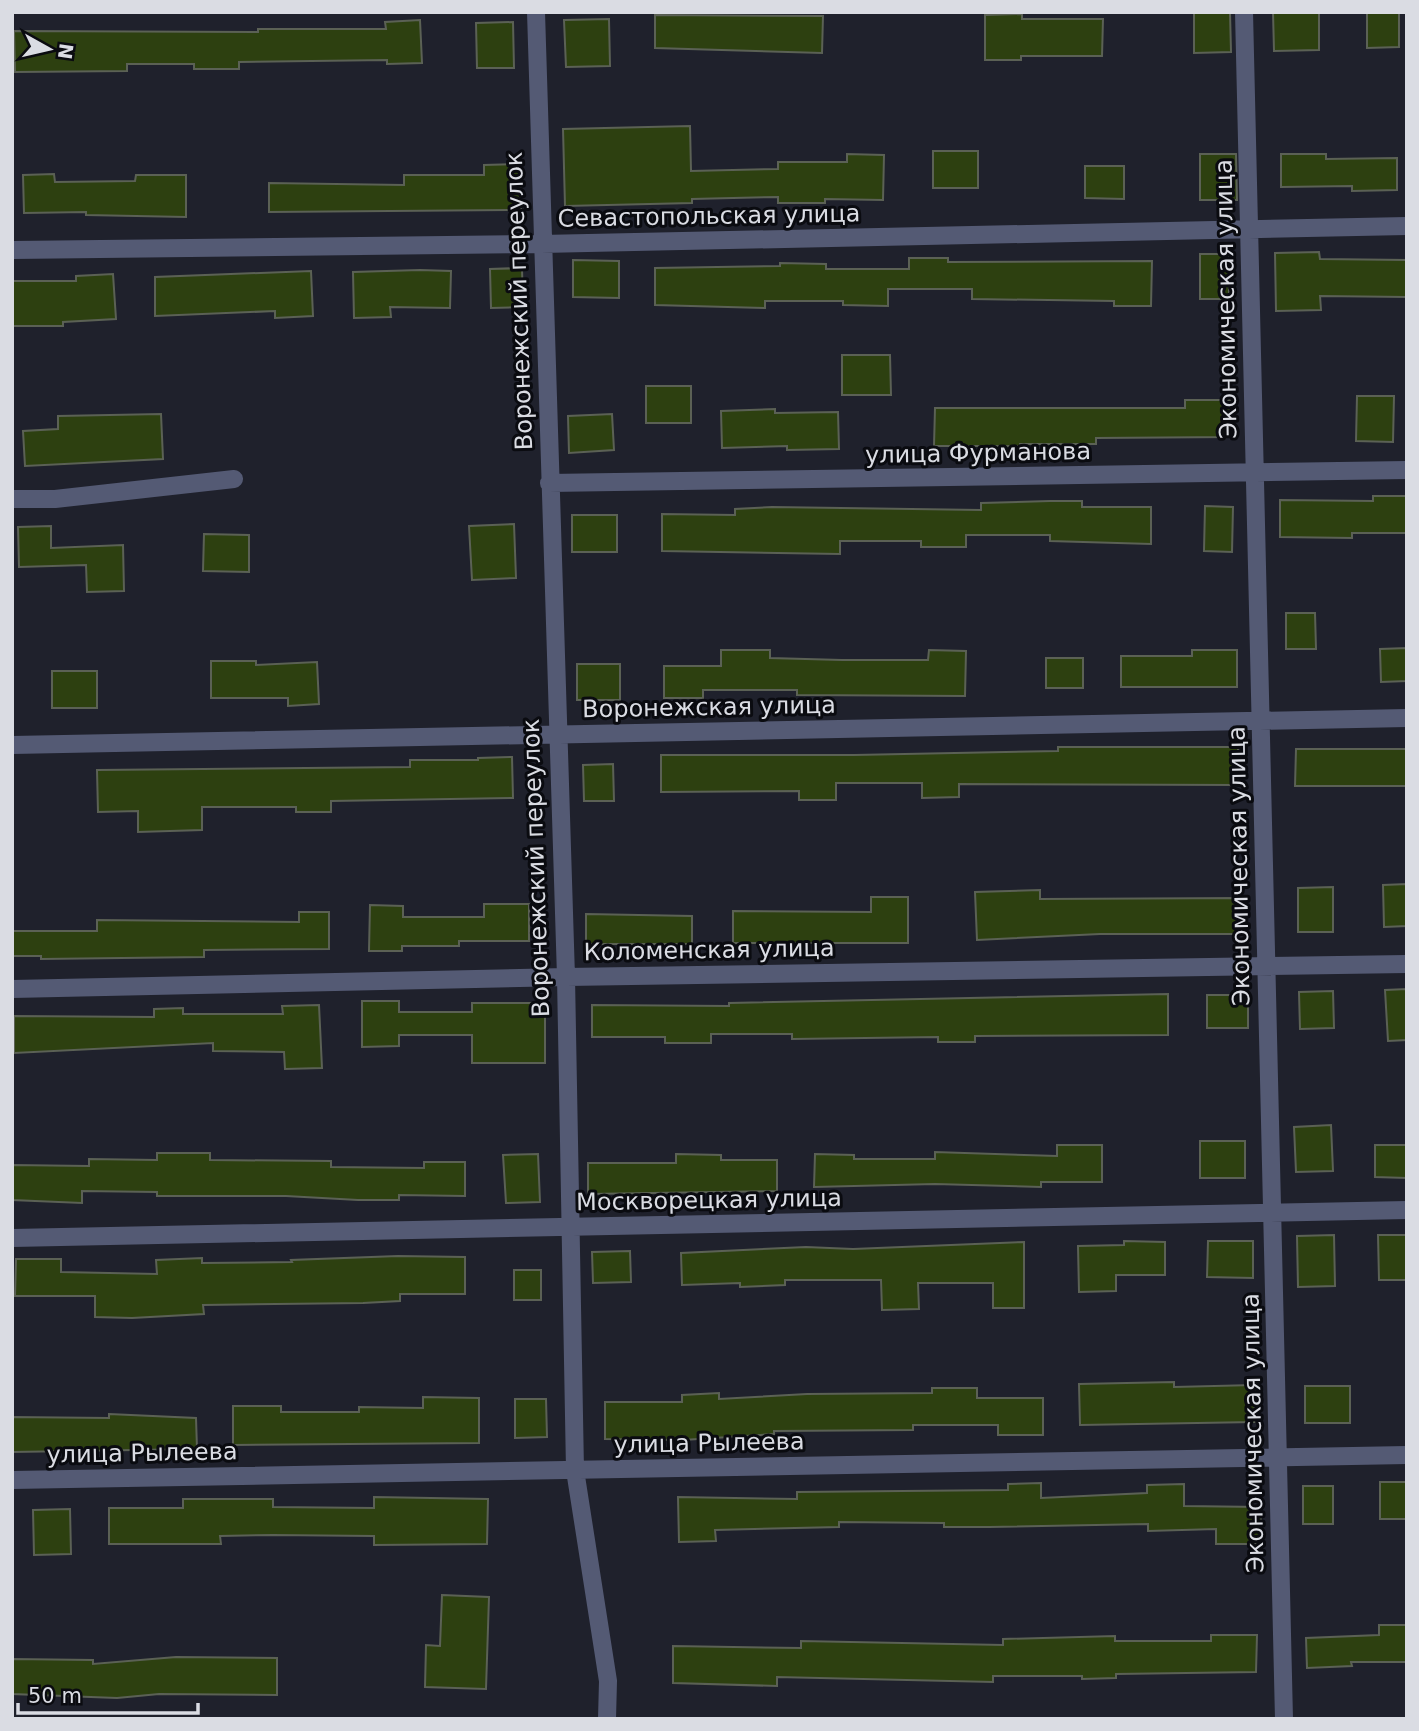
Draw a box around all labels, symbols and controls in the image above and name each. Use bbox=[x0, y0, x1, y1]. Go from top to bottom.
north arrow bbox=[14, 14, 84, 84]
text: N bbox=[54, 42, 78, 61]
street label: Воронежский переулок bbox=[500, 151, 538, 451]
street label: Экономическая улица bbox=[1210, 159, 1242, 439]
street label: Севастопольская улица bbox=[557, 199, 861, 233]
street label: улица Фурманова bbox=[865, 437, 1091, 469]
street label: Воронежская улица bbox=[582, 691, 836, 723]
street label: Воронежский переулок bbox=[517, 718, 555, 1018]
street label: Экономическая улица bbox=[1223, 726, 1255, 1006]
street label: Коломенская улица bbox=[583, 934, 835, 966]
street label: Москворецкая улица bbox=[576, 1184, 842, 1216]
street label: Экономическая улица bbox=[1237, 1293, 1269, 1573]
street label: улица Рылеева bbox=[613, 1427, 805, 1459]
street label: улица Рылеева bbox=[46, 1437, 238, 1469]
scale bar bbox=[18, 1672, 198, 1716]
text: 50 m bbox=[28, 1684, 82, 1708]

